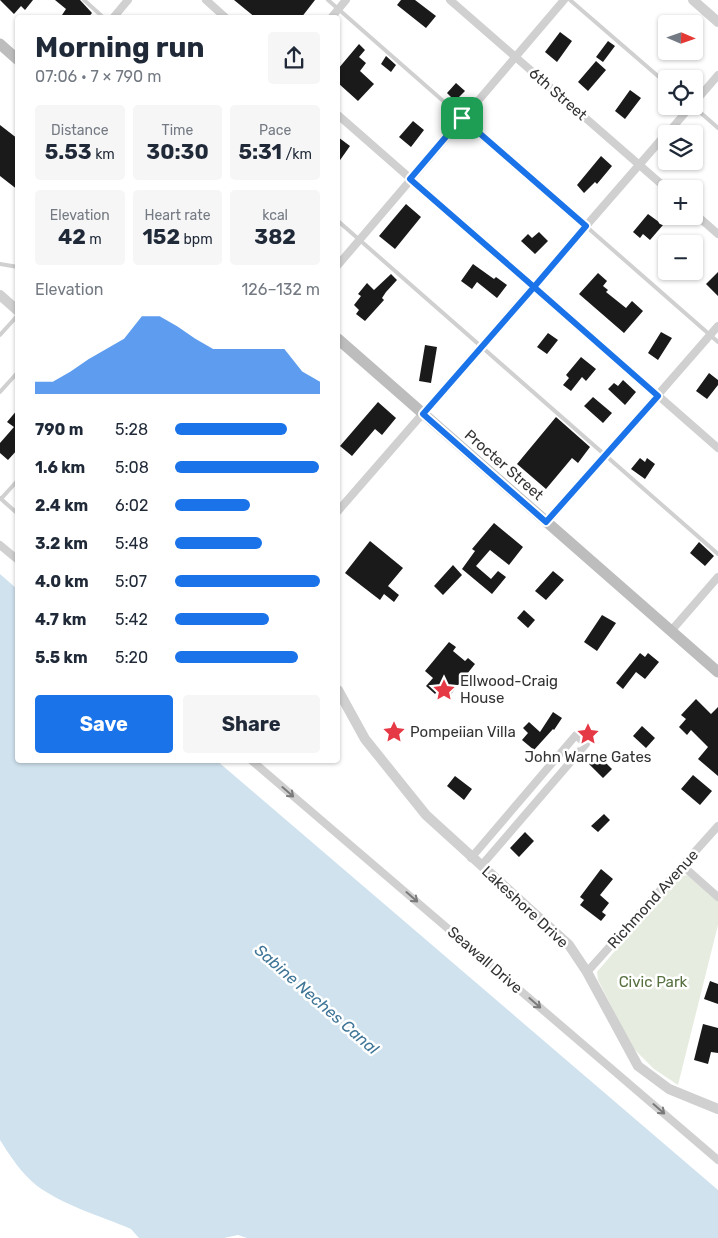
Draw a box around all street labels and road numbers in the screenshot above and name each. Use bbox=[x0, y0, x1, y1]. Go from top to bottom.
street label: 6th Street bbox=[525, 64, 591, 124]
street label: Procter Street bbox=[461, 426, 547, 504]
street label: Richmond Avenue bbox=[604, 846, 702, 952]
street label: Lakeshore Drive bbox=[478, 862, 572, 952]
street label: Seawall Drive bbox=[444, 923, 526, 997]

